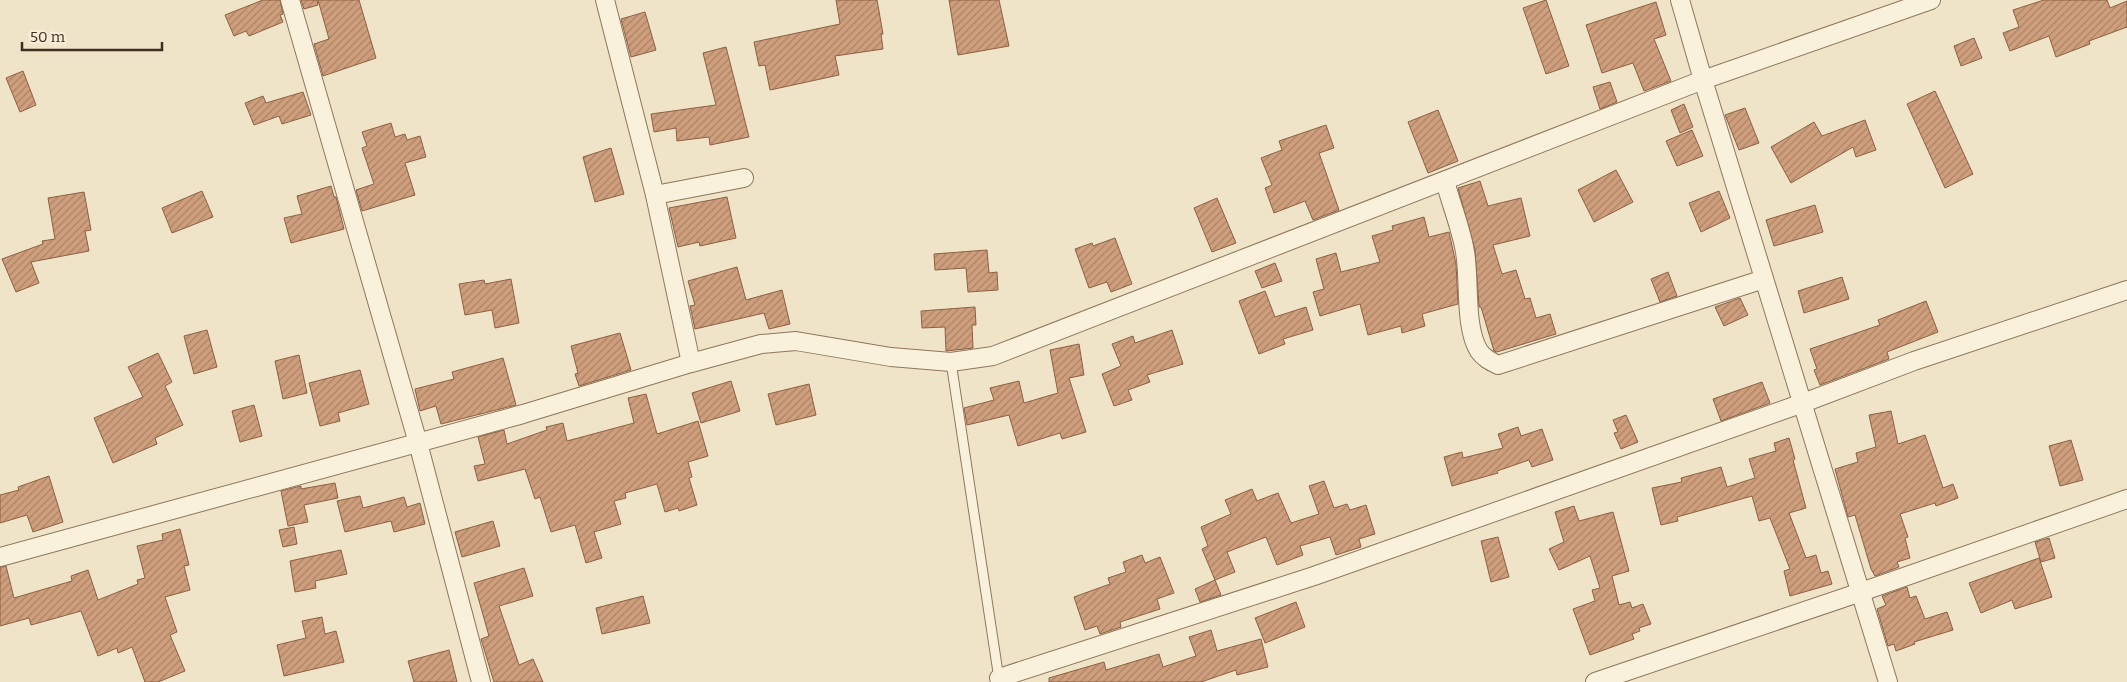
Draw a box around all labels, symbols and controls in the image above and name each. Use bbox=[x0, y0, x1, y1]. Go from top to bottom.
scale bar bbox=[22, 20, 162, 52]
text: 50 m bbox=[30, 28, 66, 46]

